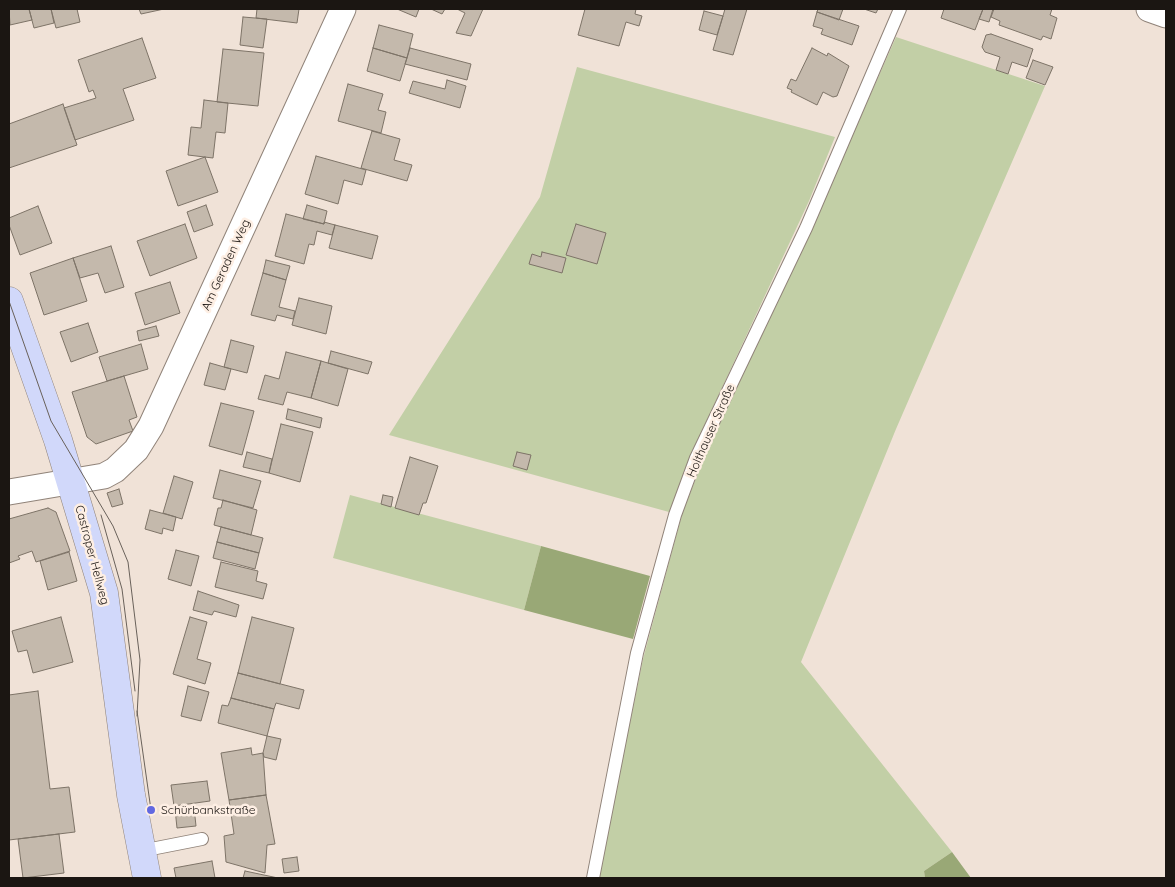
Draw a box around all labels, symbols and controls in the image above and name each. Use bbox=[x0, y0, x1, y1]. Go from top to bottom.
street label: Am Geraden Weg bbox=[199, 217, 253, 313]
street label: Holthauser Straße bbox=[684, 382, 738, 480]
street label: Castroper Hellweg bbox=[72, 504, 112, 606]
place label: Schürbankstraße bbox=[161, 803, 256, 817]
marker: Schürbankstraße bbox=[145, 804, 157, 816]

